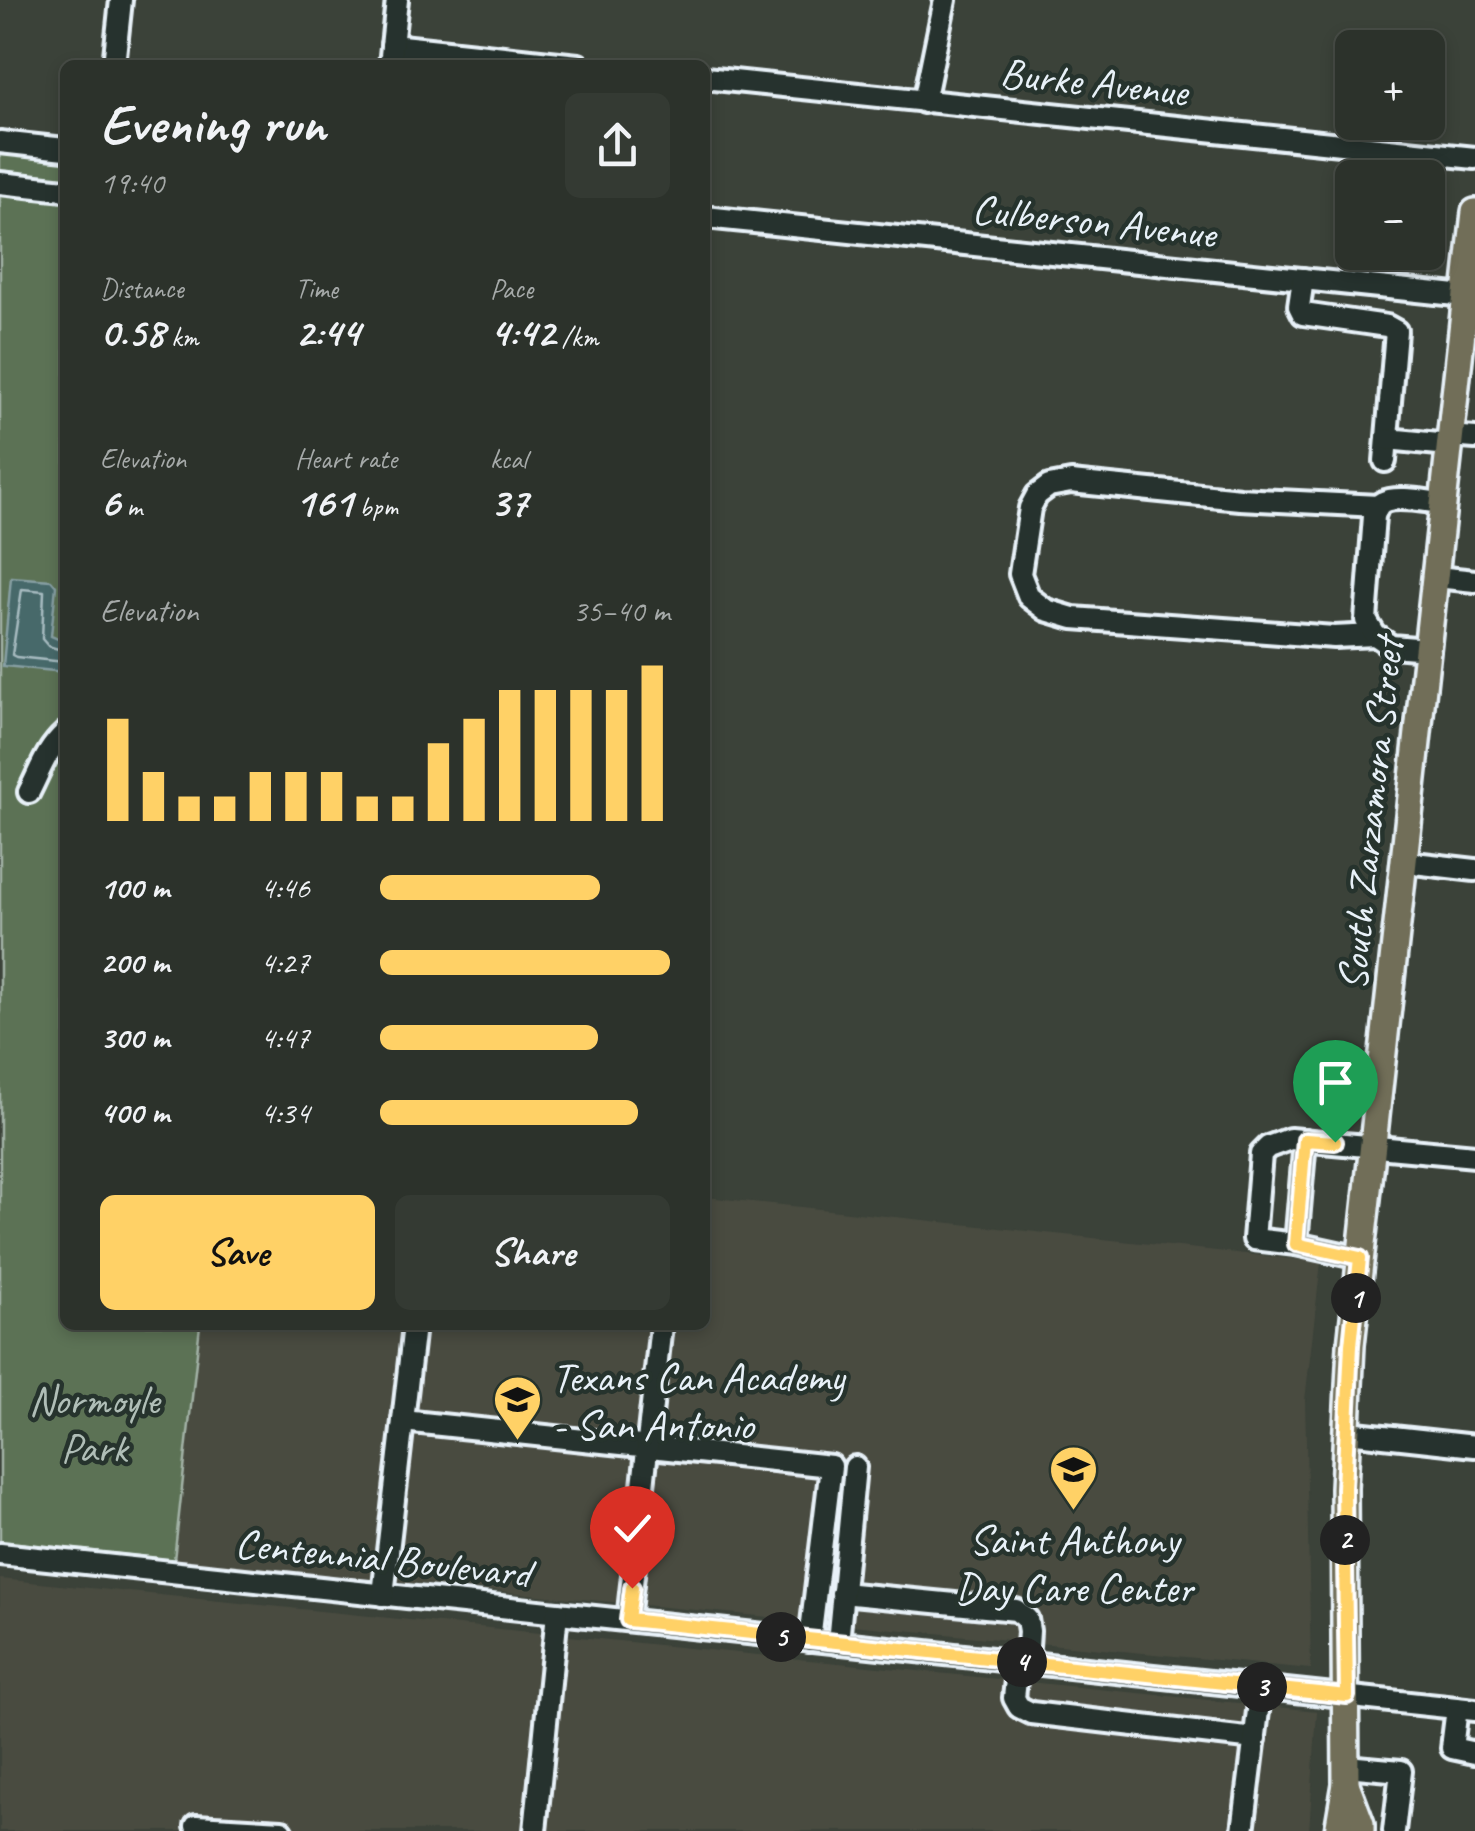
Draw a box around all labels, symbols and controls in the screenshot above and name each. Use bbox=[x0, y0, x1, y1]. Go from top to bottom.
map controls bbox=[1335, 30, 1445, 270]
button: + bbox=[1335, 30, 1445, 140]
street label: Burke Avenue bbox=[998, 46, 1192, 119]
text: Evening run bbox=[100, 89, 325, 159]
button: share bbox=[565, 93, 670, 198]
button: − bbox=[1335, 160, 1445, 270]
text: 19:40 bbox=[100, 162, 164, 203]
street label: Culberson Avenue bbox=[970, 182, 1220, 261]
text: Distance bbox=[100, 271, 184, 306]
text: Time bbox=[295, 271, 338, 306]
text: Pace bbox=[490, 271, 533, 306]
text: 0.58 bbox=[100, 306, 164, 359]
text: 2:44 bbox=[295, 306, 360, 359]
text: 4:42 bbox=[490, 306, 555, 359]
text: km bbox=[164, 319, 199, 354]
text: /km bbox=[555, 319, 598, 354]
text: Elevation bbox=[100, 441, 186, 476]
text: Heart rate bbox=[295, 441, 397, 476]
text: kcal bbox=[490, 441, 527, 476]
text: 6 bbox=[100, 476, 120, 529]
text: 161 bbox=[295, 476, 353, 529]
text: 37 bbox=[490, 476, 528, 529]
text: m bbox=[120, 489, 142, 524]
text: bpm bbox=[353, 489, 398, 524]
text: Elevation bbox=[100, 590, 198, 631]
text: 35–40 m bbox=[572, 590, 670, 631]
street label: South Zarzamora Street bbox=[1326, 630, 1416, 993]
text: 100 m bbox=[100, 867, 169, 908]
text: 4:46 bbox=[260, 867, 310, 908]
text: 200 m bbox=[100, 942, 169, 983]
text: 4:27 bbox=[260, 942, 310, 983]
text: 300 m bbox=[100, 1017, 169, 1058]
text: 4:47 bbox=[260, 1017, 310, 1058]
pin bbox=[1293, 1040, 1378, 1143]
icon: arrive bbox=[1308, 1055, 1363, 1110]
text: 400 m bbox=[100, 1092, 169, 1133]
text: 4:34 bbox=[260, 1092, 310, 1133]
button: Save bbox=[100, 1195, 375, 1310]
button: Share bbox=[395, 1195, 670, 1310]
pin: 1 bbox=[1331, 1273, 1381, 1323]
text: 1 bbox=[1350, 1280, 1362, 1315]
place label: Texans Can Academy - San Antonio bbox=[552, 1351, 847, 1452]
park label: Normoyle Park bbox=[29, 1374, 162, 1475]
school or university icon: Texans Can Academy - San Antonio bbox=[491, 1374, 543, 1442]
school or university icon: Saint Anthony Day Care Center bbox=[1048, 1444, 1100, 1512]
pin bbox=[590, 1486, 675, 1589]
icon: check bbox=[605, 1501, 660, 1556]
place label: Saint Anthony Day Care Center bbox=[955, 1514, 1196, 1615]
pin: 2 bbox=[1320, 1515, 1370, 1565]
street label: Centennial Boulevard bbox=[233, 1517, 539, 1601]
text: 2 bbox=[1339, 1522, 1351, 1557]
pin: 5 bbox=[756, 1612, 806, 1662]
text: 5 bbox=[775, 1619, 787, 1654]
pin: 4 bbox=[997, 1637, 1047, 1687]
text: 4 bbox=[1016, 1644, 1028, 1679]
pin: 3 bbox=[1237, 1662, 1287, 1712]
text: 3 bbox=[1256, 1669, 1268, 1704]

